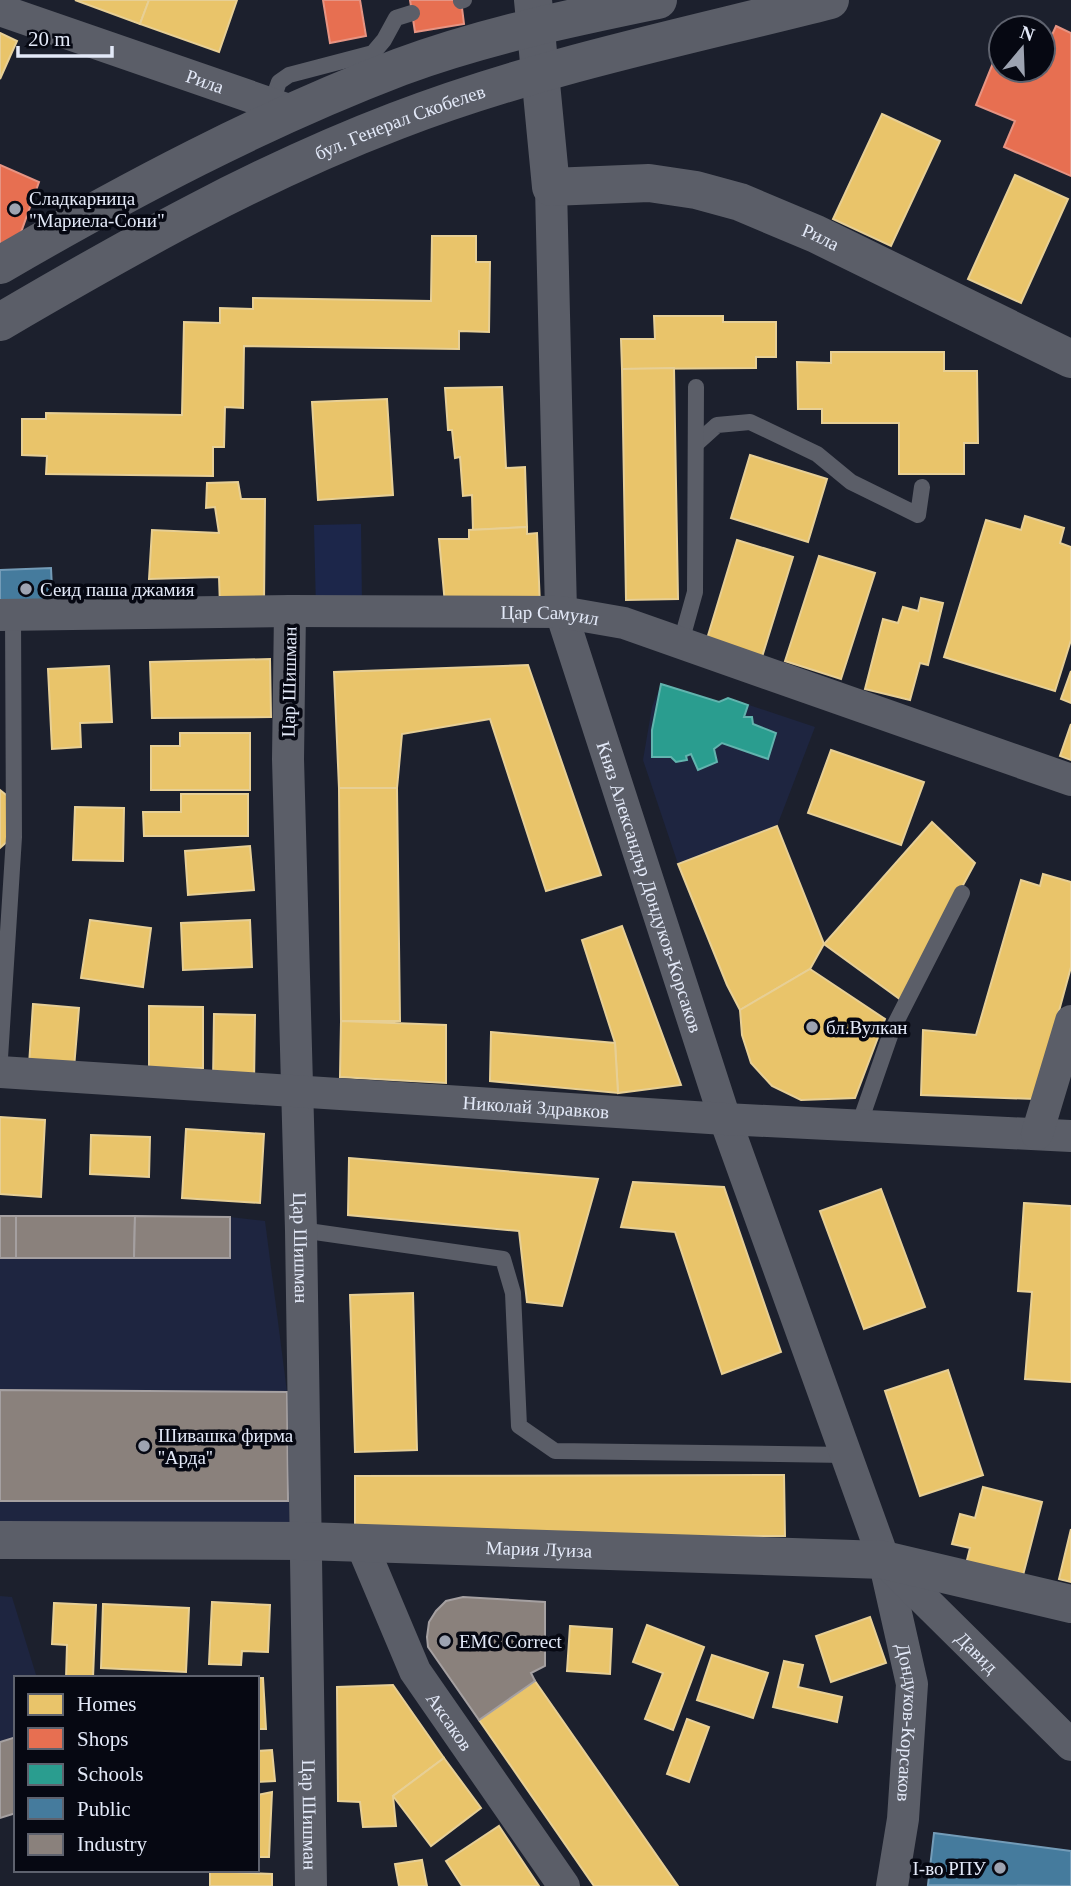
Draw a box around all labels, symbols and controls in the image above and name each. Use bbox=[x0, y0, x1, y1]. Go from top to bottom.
scale bar bbox=[18, 14, 112, 58]
north arrow bbox=[987, 14, 1057, 84]
text: N bbox=[1017, 21, 1038, 46]
text: 20 m bbox=[28, 27, 71, 51]
street label: Рила bbox=[183, 65, 227, 97]
street label: бул. Генерал Скобелев bbox=[311, 80, 488, 164]
place label: Сладкарница "Мариела-Сони" bbox=[29, 188, 165, 231]
marker: Сладкарница "Мариела-Сони" bbox=[7, 201, 23, 217]
street label: Рила bbox=[799, 219, 843, 255]
place label: Сеид паша джамия bbox=[40, 579, 195, 600]
marker: Сеид паша джамия bbox=[18, 581, 34, 597]
street label: Цар Самуил bbox=[501, 601, 601, 629]
street label: Цар Шишман bbox=[278, 626, 300, 738]
street label: Княз Александър Дондуков-Корсаков bbox=[593, 739, 707, 1035]
place label: бл.Вулкан bbox=[826, 1017, 908, 1038]
marker: бл.Вулкан bbox=[804, 1019, 820, 1035]
street label: Николай Здравков bbox=[462, 1092, 610, 1122]
street label: Цар Шишман bbox=[289, 1192, 313, 1303]
place label: Шивашка фирма ''Арда'' bbox=[158, 1425, 294, 1468]
marker: Шивашка фирма ''Арда'' bbox=[136, 1438, 152, 1454]
street label: Мария Луиза bbox=[485, 1536, 593, 1561]
street label: Давид bbox=[952, 1627, 1003, 1677]
place label: EMC Correct bbox=[459, 1631, 563, 1652]
marker: EMC Correct bbox=[437, 1633, 453, 1649]
street label: Дондуков-Корсаков bbox=[893, 1641, 922, 1802]
legend bbox=[14, 1676, 259, 1872]
street label: Аксаков bbox=[422, 1688, 477, 1754]
text: Homes bbox=[77, 1692, 137, 1716]
text: Shops bbox=[77, 1727, 128, 1751]
street label: Цар Шишман bbox=[299, 1759, 321, 1870]
text: Schools bbox=[77, 1762, 144, 1786]
text: Public bbox=[77, 1797, 131, 1821]
text: Industry bbox=[77, 1832, 147, 1856]
place label: I-во РПУ bbox=[913, 1858, 987, 1879]
marker: I-во РПУ bbox=[992, 1860, 1008, 1876]

